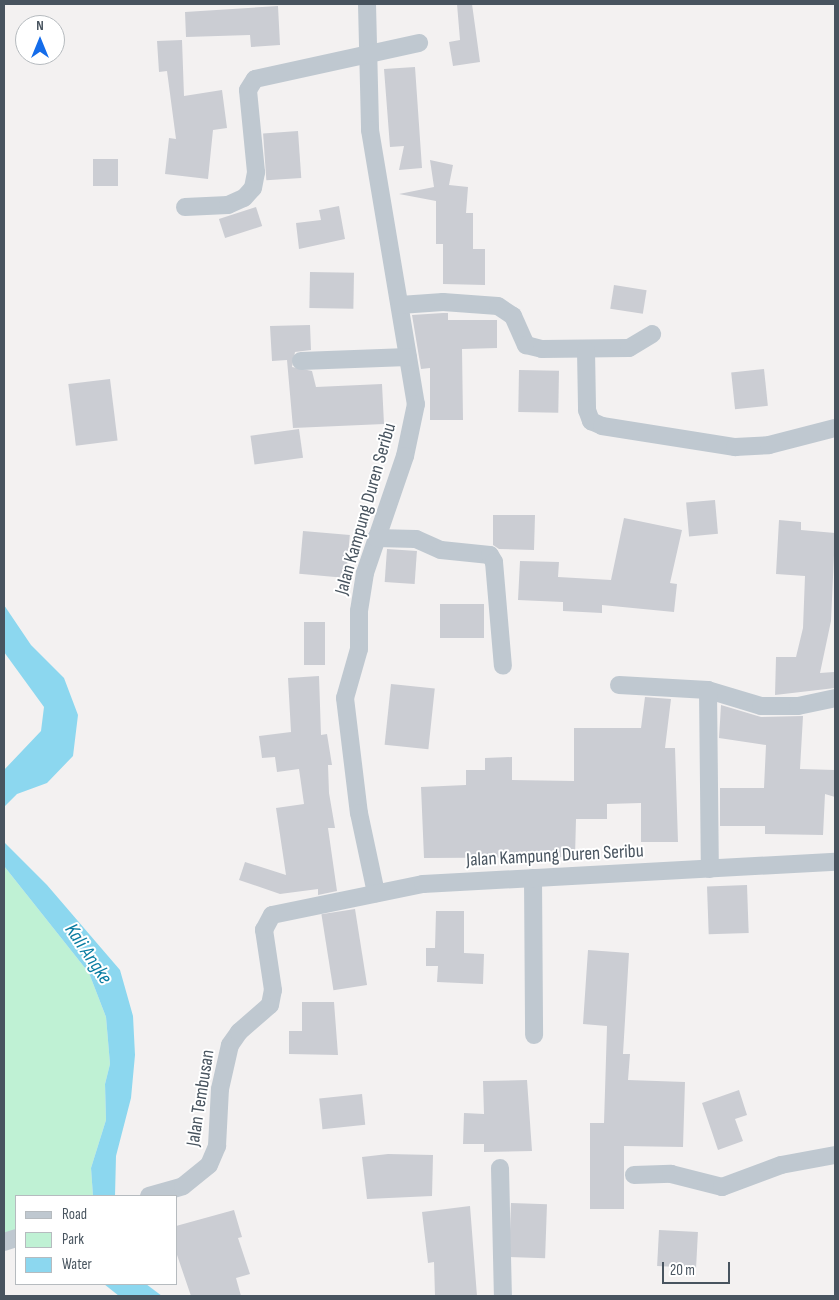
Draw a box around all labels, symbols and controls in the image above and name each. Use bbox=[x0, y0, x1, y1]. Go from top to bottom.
north arrow bbox=[15, 15, 65, 65]
text: N bbox=[36, 17, 44, 34]
street label: Jalan Kampung Duren Seribu bbox=[331, 421, 401, 597]
street label: Jalan Kampung Duren Seribu bbox=[466, 840, 644, 872]
water label: Kali Angke bbox=[59, 919, 117, 989]
street label: Jalan Tembusan bbox=[182, 1048, 220, 1148]
legend bbox=[15, 1195, 178, 1285]
text: Road bbox=[62, 1205, 87, 1224]
text: Park bbox=[62, 1230, 84, 1249]
scale bar bbox=[664, 1252, 732, 1284]
text: Water bbox=[62, 1255, 92, 1274]
text: 20 m bbox=[670, 1261, 695, 1280]

